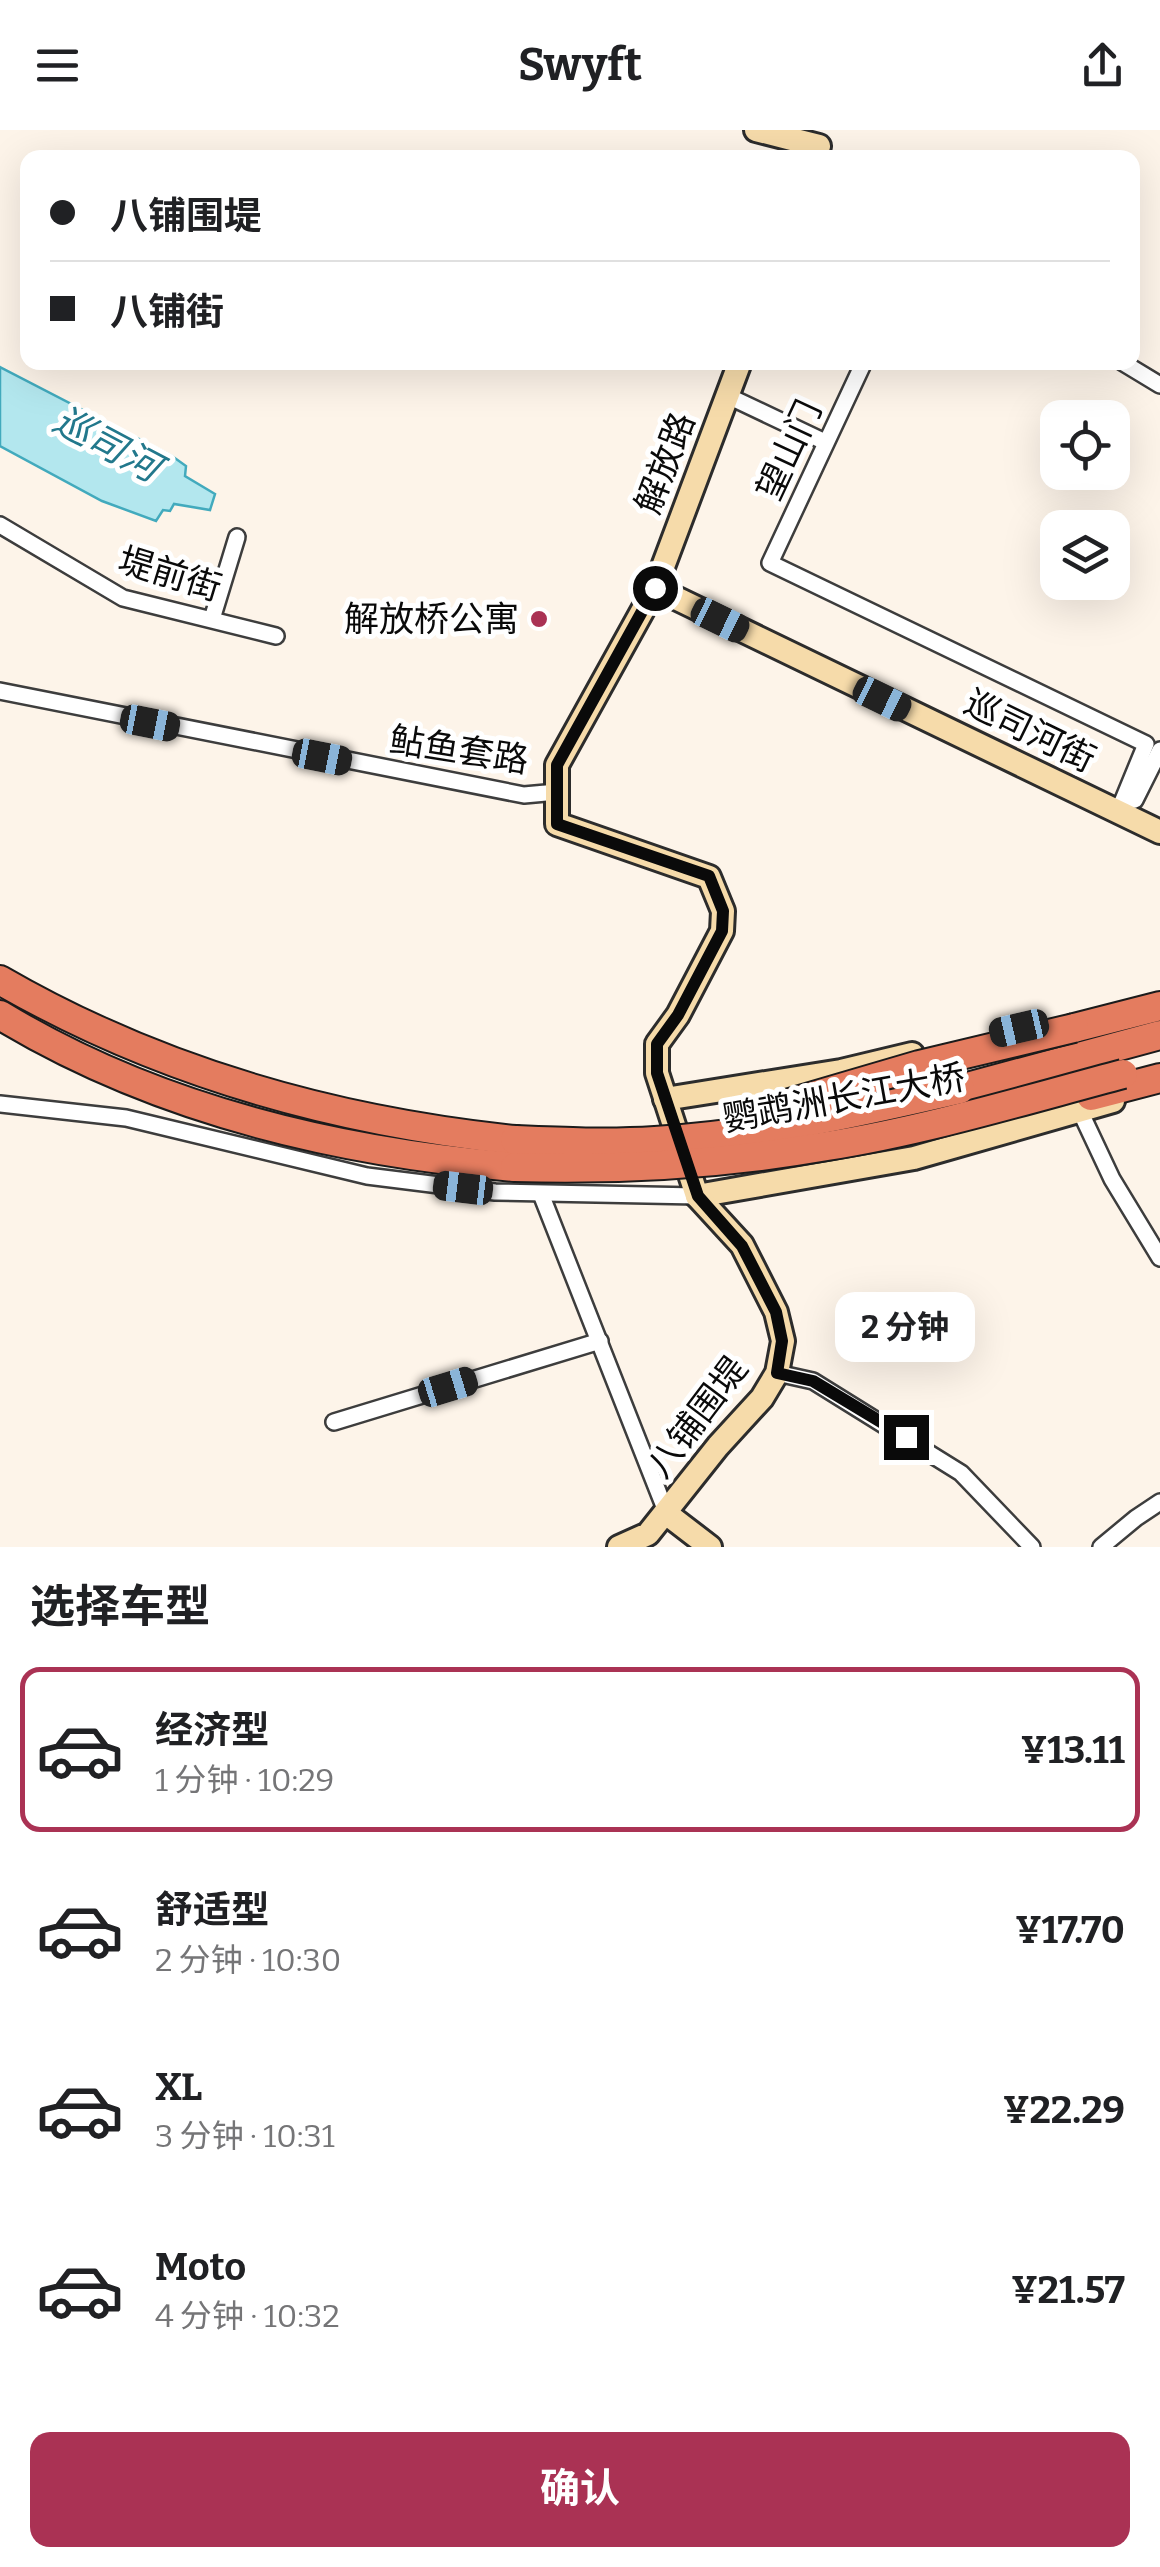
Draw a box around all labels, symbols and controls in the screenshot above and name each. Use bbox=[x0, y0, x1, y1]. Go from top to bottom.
icon: menu bbox=[30, 38, 85, 93]
text: Swyft bbox=[518, 38, 642, 92]
icon: share bbox=[1075, 38, 1130, 93]
text: 八铺围堤 bbox=[110, 193, 262, 239]
text: 八铺街 bbox=[110, 289, 224, 335]
street label: 望山门 bbox=[748, 394, 830, 506]
water label: 巡司河 bbox=[46, 397, 174, 494]
map controls bbox=[1040, 400, 1130, 600]
button: locate bbox=[1040, 400, 1130, 490]
street label: 解放路 bbox=[627, 406, 703, 520]
button: layers bbox=[1040, 510, 1130, 600]
street label: 堤前街 bbox=[114, 539, 226, 609]
route start bbox=[633, 566, 678, 611]
car bbox=[686, 593, 754, 647]
place label: 解放桥公寓 bbox=[344, 598, 519, 640]
marker: 解放桥公寓 bbox=[528, 608, 550, 630]
car bbox=[848, 672, 916, 726]
street label: 巡司河街 bbox=[958, 681, 1102, 781]
car bbox=[118, 703, 182, 743]
street label: 鲇鱼套路 bbox=[387, 718, 531, 782]
car bbox=[290, 737, 354, 777]
car bbox=[986, 1007, 1052, 1049]
street label: 鹦鹉洲长江大桥 bbox=[720, 1056, 968, 1140]
car bbox=[431, 1169, 495, 1207]
callout: 2 分钟 bbox=[836, 1292, 976, 1362]
text: 2 分钟 bbox=[861, 1308, 949, 1346]
street label: 八铺围堤 bbox=[638, 1348, 756, 1486]
car bbox=[415, 1364, 481, 1410]
route end bbox=[884, 1415, 929, 1460]
text: 选择车型 bbox=[30, 1580, 210, 1634]
icon: car bbox=[35, 1705, 125, 1795]
text: 经济型 bbox=[155, 1707, 269, 1753]
text: ¥13.11 bbox=[1021, 1727, 1125, 1773]
text: 1 分钟 · 10:29 bbox=[155, 1761, 334, 1799]
icon: car bbox=[35, 1885, 125, 1975]
text: 舒适型 bbox=[155, 1887, 269, 1933]
text: ¥17.70 bbox=[1015, 1907, 1125, 1953]
text: 2 分钟 · 10:30 bbox=[155, 1941, 341, 1979]
text: XL bbox=[155, 2064, 202, 2110]
icon: car bbox=[35, 2065, 125, 2155]
text: ¥22.29 bbox=[1003, 2087, 1125, 2133]
text: 3 分钟 · 10:31 bbox=[155, 2117, 335, 2155]
text: Moto bbox=[155, 2244, 246, 2290]
icon: car bbox=[35, 2245, 125, 2335]
text: ¥21.57 bbox=[1011, 2267, 1125, 2313]
text: 4 分钟 · 10:32 bbox=[155, 2297, 340, 2335]
button: 确认 bbox=[30, 2432, 1130, 2547]

